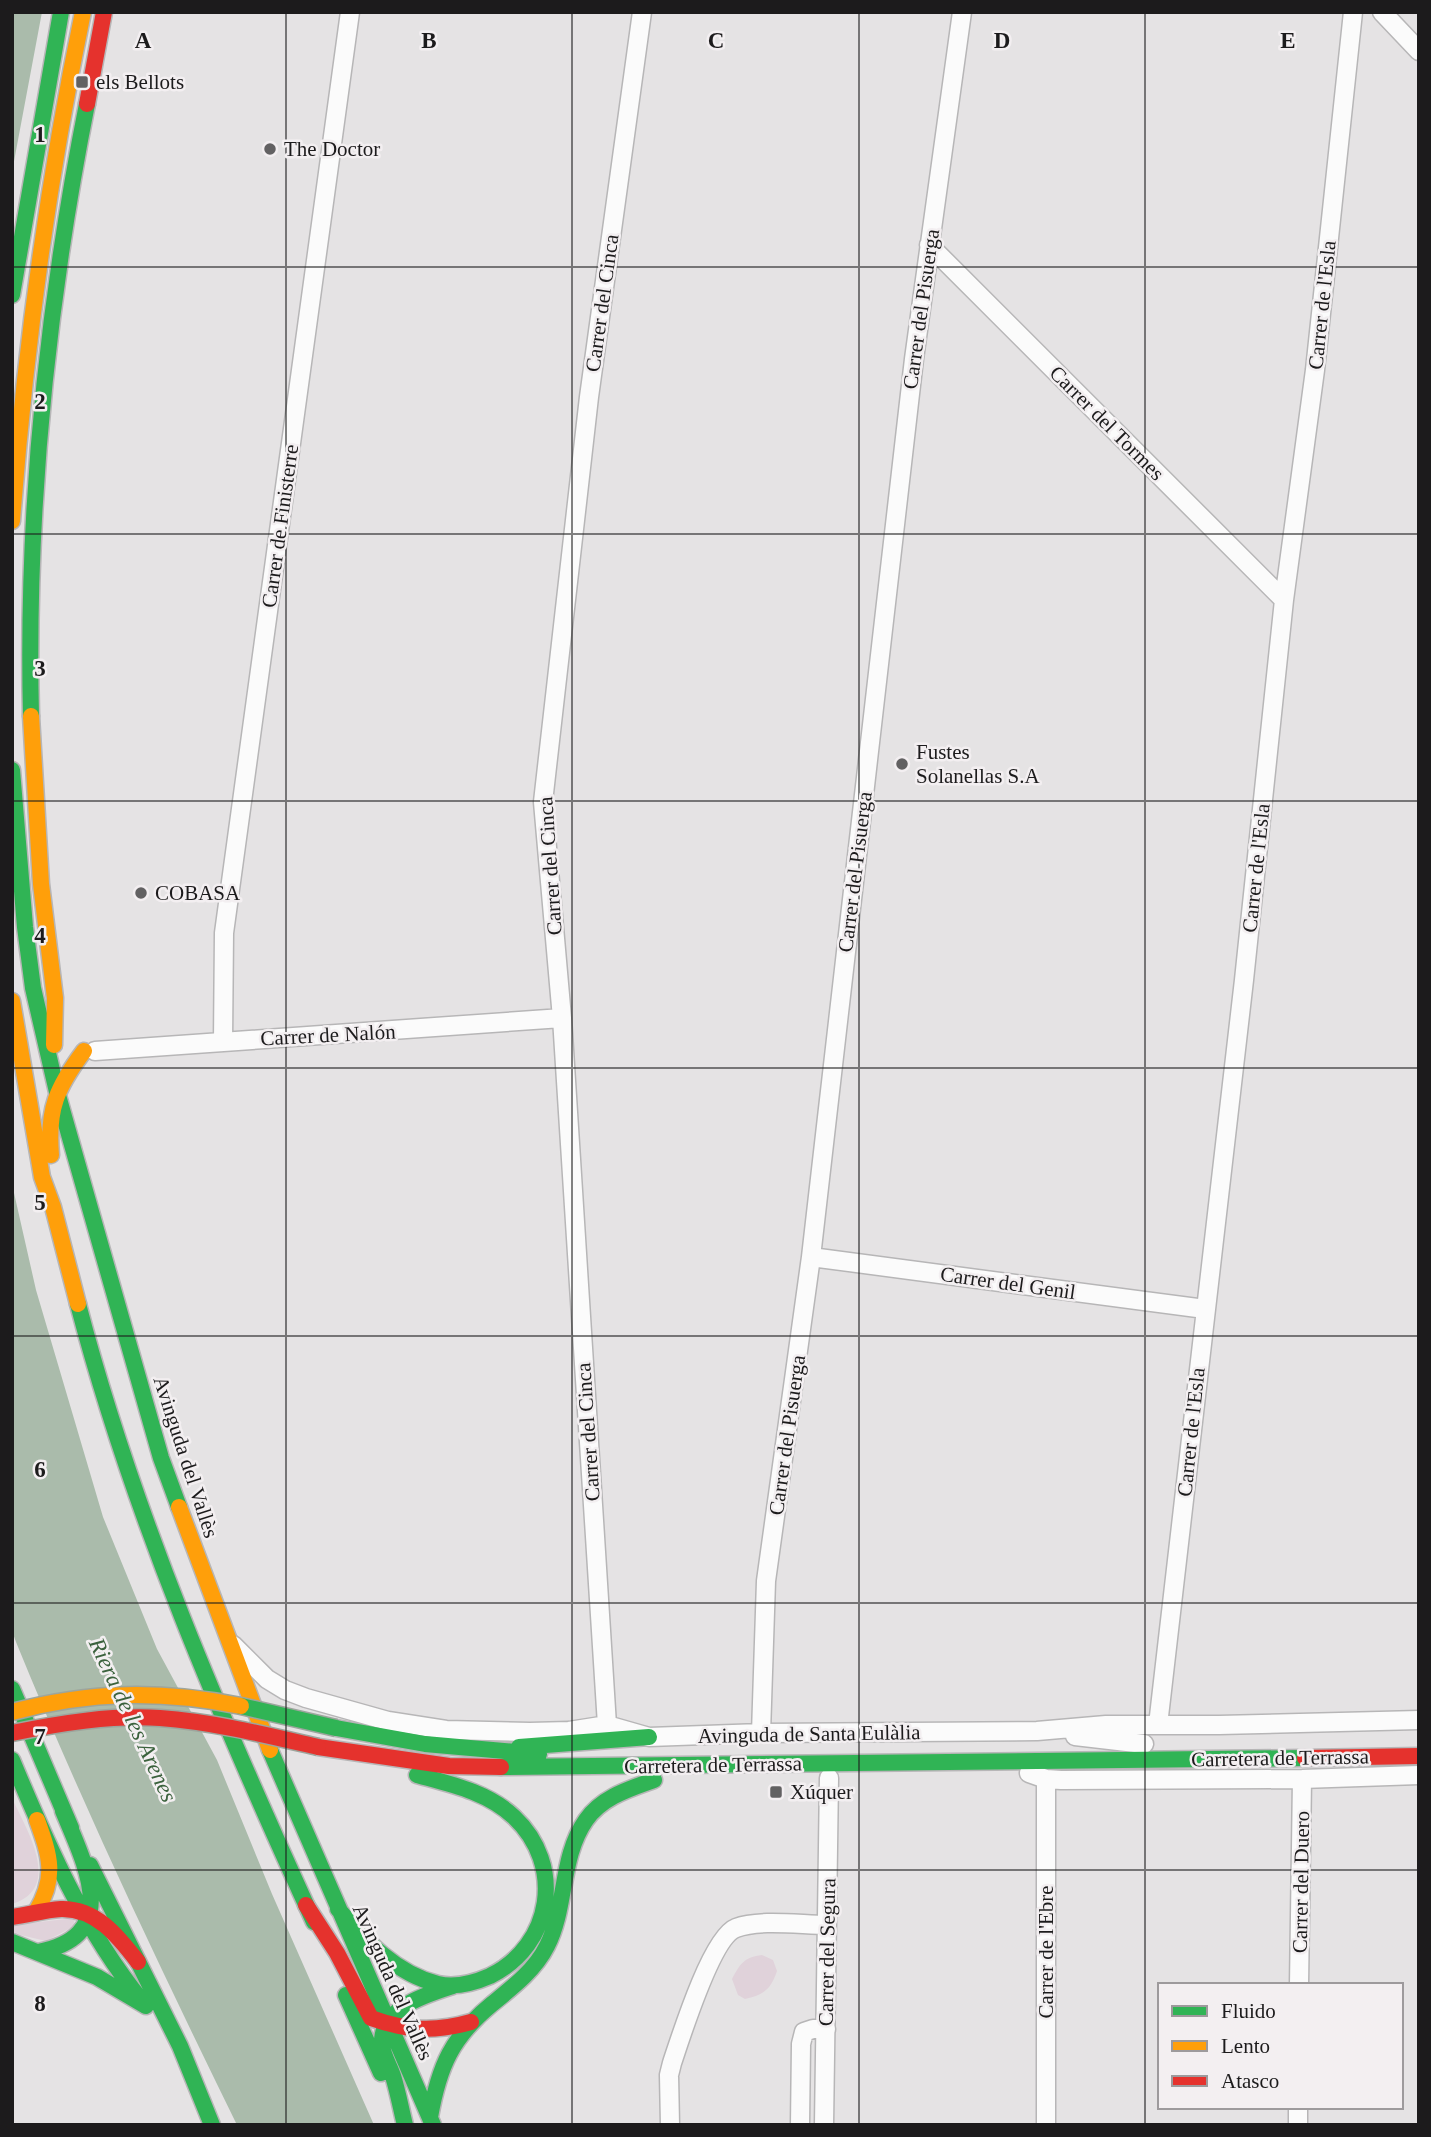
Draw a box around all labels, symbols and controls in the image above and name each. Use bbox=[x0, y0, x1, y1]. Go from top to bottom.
text: A bbox=[135, 28, 152, 53]
text: B bbox=[421, 28, 437, 53]
text: C bbox=[708, 28, 724, 53]
text: D bbox=[994, 28, 1010, 53]
text: E bbox=[1280, 28, 1296, 53]
place label: els Bellots bbox=[96, 70, 184, 94]
marker: els Bellots bbox=[74, 74, 90, 90]
text: 1 bbox=[34, 122, 46, 147]
place label: The Doctor bbox=[284, 137, 380, 161]
marker: The Doctor bbox=[262, 141, 278, 157]
street label: Carrer del Pisuerga bbox=[898, 227, 944, 391]
street label: Carrer del Cinca bbox=[580, 232, 624, 373]
street label: Carrer de l'Esla bbox=[1303, 239, 1341, 371]
street label: Carrer del Tormes bbox=[1045, 361, 1169, 485]
text: 2 bbox=[34, 389, 46, 414]
street label: Carrer de Finisterre bbox=[257, 443, 303, 609]
text: 3 bbox=[34, 656, 46, 681]
place label: Fustes Solanellas S.A bbox=[916, 740, 1040, 788]
marker: Fustes Solanellas S.A bbox=[894, 756, 910, 772]
street label: Carrer del Pisuerga bbox=[833, 790, 877, 954]
street label: Carrer del Cinca bbox=[533, 795, 567, 936]
street label: Carrer de l'Esla bbox=[1237, 802, 1275, 934]
place label: COBASA bbox=[155, 881, 241, 905]
marker: COBASA bbox=[133, 885, 149, 901]
text: 4 bbox=[34, 923, 46, 948]
street label: Carrer de Nalón bbox=[260, 1019, 397, 1051]
text: 5 bbox=[34, 1190, 46, 1215]
street label: Carrer del Genil bbox=[939, 1262, 1077, 1304]
street label: Carrer del Pisuerga bbox=[764, 1353, 810, 1517]
street label: Carrer del Cinca bbox=[571, 1361, 605, 1502]
street label: Carrer de l'Esla bbox=[1172, 1366, 1210, 1498]
street label: Avinguda del Vallès bbox=[149, 1373, 223, 1541]
text: 6 bbox=[34, 1457, 46, 1482]
water label: Riera de les Arenes bbox=[84, 1633, 182, 1806]
street label: Avinguda de Santa Eulàlia bbox=[697, 1720, 921, 1748]
text: 7 bbox=[34, 1724, 46, 1749]
street label: Carretera de Terrassa bbox=[1191, 1744, 1370, 1772]
street label: Carretera de Terrassa bbox=[624, 1751, 803, 1779]
place label: Xúquer bbox=[790, 1780, 853, 1804]
marker: Xúquer bbox=[768, 1784, 784, 1800]
street label: Carrer del Duero bbox=[1288, 1811, 1314, 1953]
street label: Carrer del Segura bbox=[814, 1877, 840, 2026]
street label: Carrer de l'Ebre bbox=[1034, 1885, 1058, 2019]
street label: Avinguda del Vallès bbox=[348, 1900, 438, 2064]
legend bbox=[1158, 1983, 1403, 2109]
text: 8 bbox=[34, 1991, 46, 2016]
text: Fluido bbox=[1221, 1999, 1276, 2023]
text: Lento bbox=[1221, 2034, 1270, 2058]
text: Atasco bbox=[1221, 2069, 1279, 2093]

